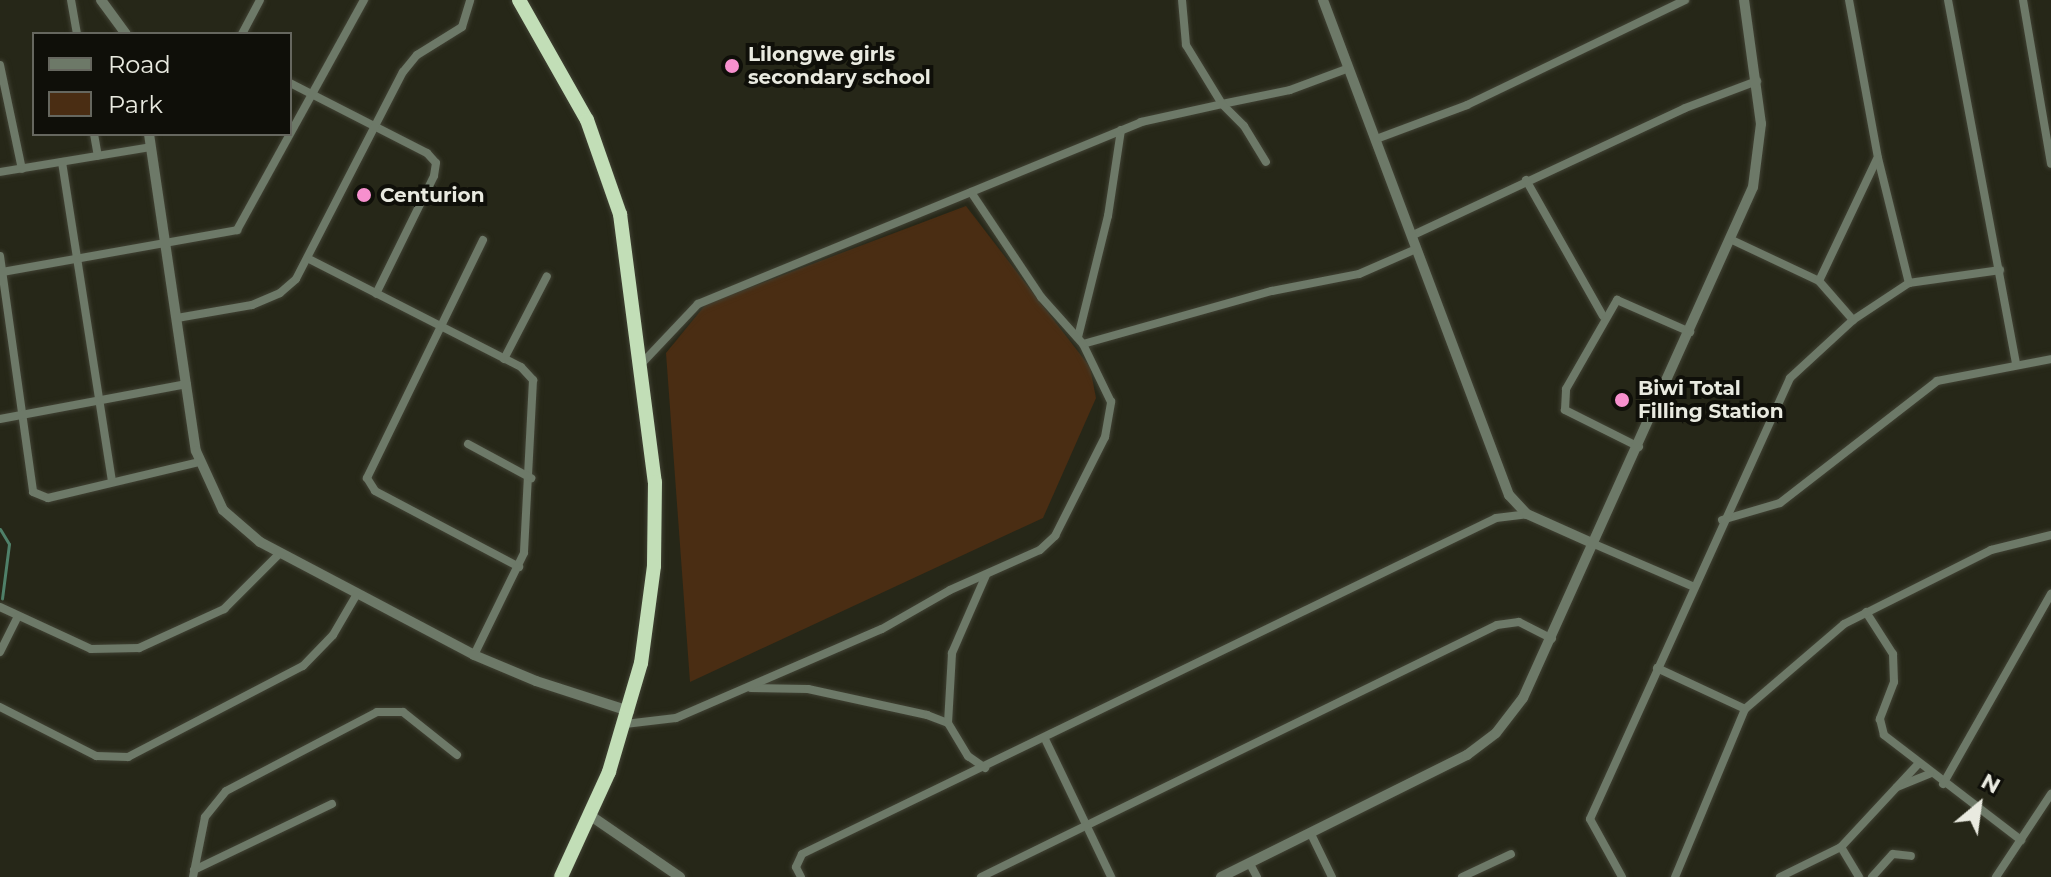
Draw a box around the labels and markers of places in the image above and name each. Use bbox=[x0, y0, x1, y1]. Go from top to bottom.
place label: Lilongwe girls secondary school bbox=[748, 42, 931, 89]
marker: Lilongwe girls secondary school bbox=[723, 57, 741, 75]
place label: Centurion bbox=[380, 183, 484, 207]
marker: Centurion bbox=[355, 186, 373, 204]
place label: Biwi Total Filling Station bbox=[1638, 376, 1783, 423]
marker: Biwi Total Filling Station bbox=[1613, 391, 1631, 409]

